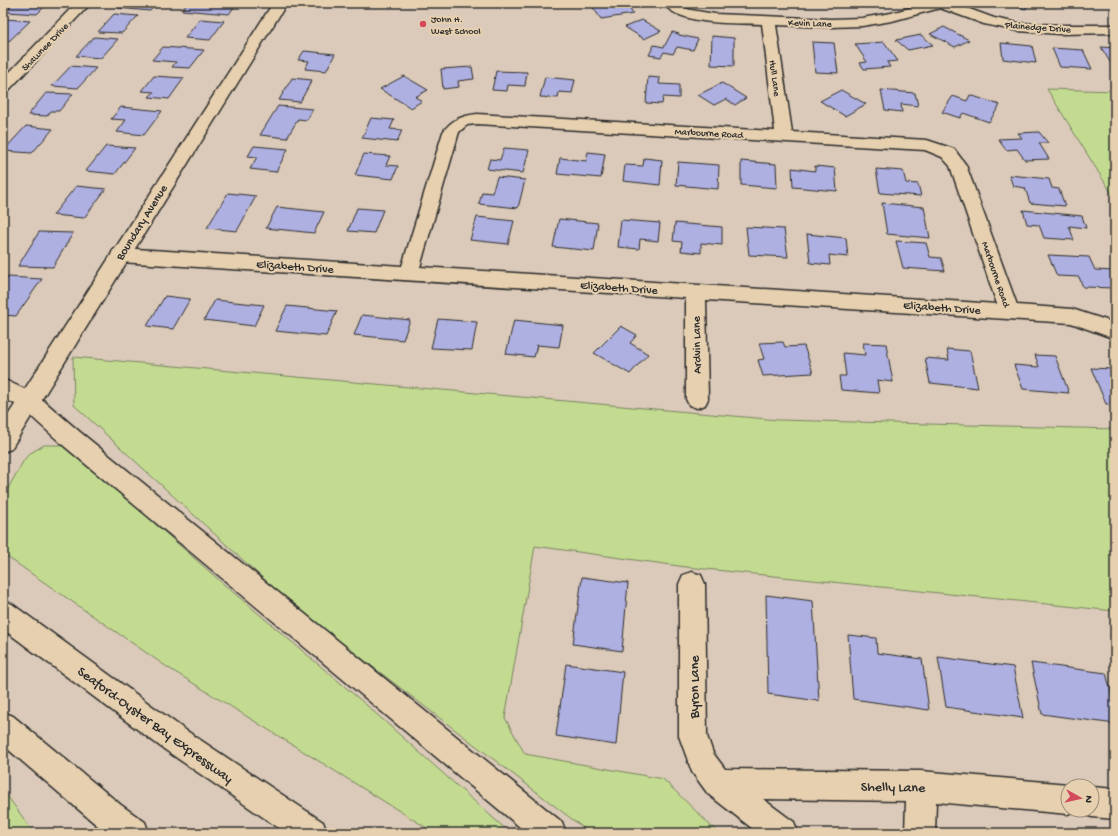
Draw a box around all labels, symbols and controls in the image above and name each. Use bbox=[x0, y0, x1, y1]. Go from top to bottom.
place label: John H. West School bbox=[431, 14, 481, 38]
street label: Kevin Lane bbox=[788, 17, 833, 31]
marker: John H. West School bbox=[418, 19, 428, 29]
street label: Shawnee Drive bbox=[19, 20, 72, 74]
street label: Plainedge Drive bbox=[1003, 20, 1072, 36]
street label: Hull Lane bbox=[766, 59, 783, 98]
street label: Marbourne Road bbox=[674, 126, 745, 142]
street label: Boundary Avenue bbox=[113, 182, 172, 264]
street label: Marbourne Road bbox=[978, 240, 1012, 310]
street label: Elizabeth Drive bbox=[256, 258, 335, 278]
street label: Elizabeth Drive bbox=[580, 279, 659, 299]
street label: Elizabeth Drive bbox=[903, 299, 982, 319]
street label: Ardvin Lane bbox=[690, 315, 706, 374]
street label: Byron Lane bbox=[687, 655, 704, 720]
street label: Seaford-Oyster Bay Expressway bbox=[73, 664, 236, 788]
north arrow bbox=[1060, 778, 1100, 818]
street label: Shelly Lane bbox=[861, 779, 926, 798]
text: N bbox=[1081, 795, 1094, 804]

